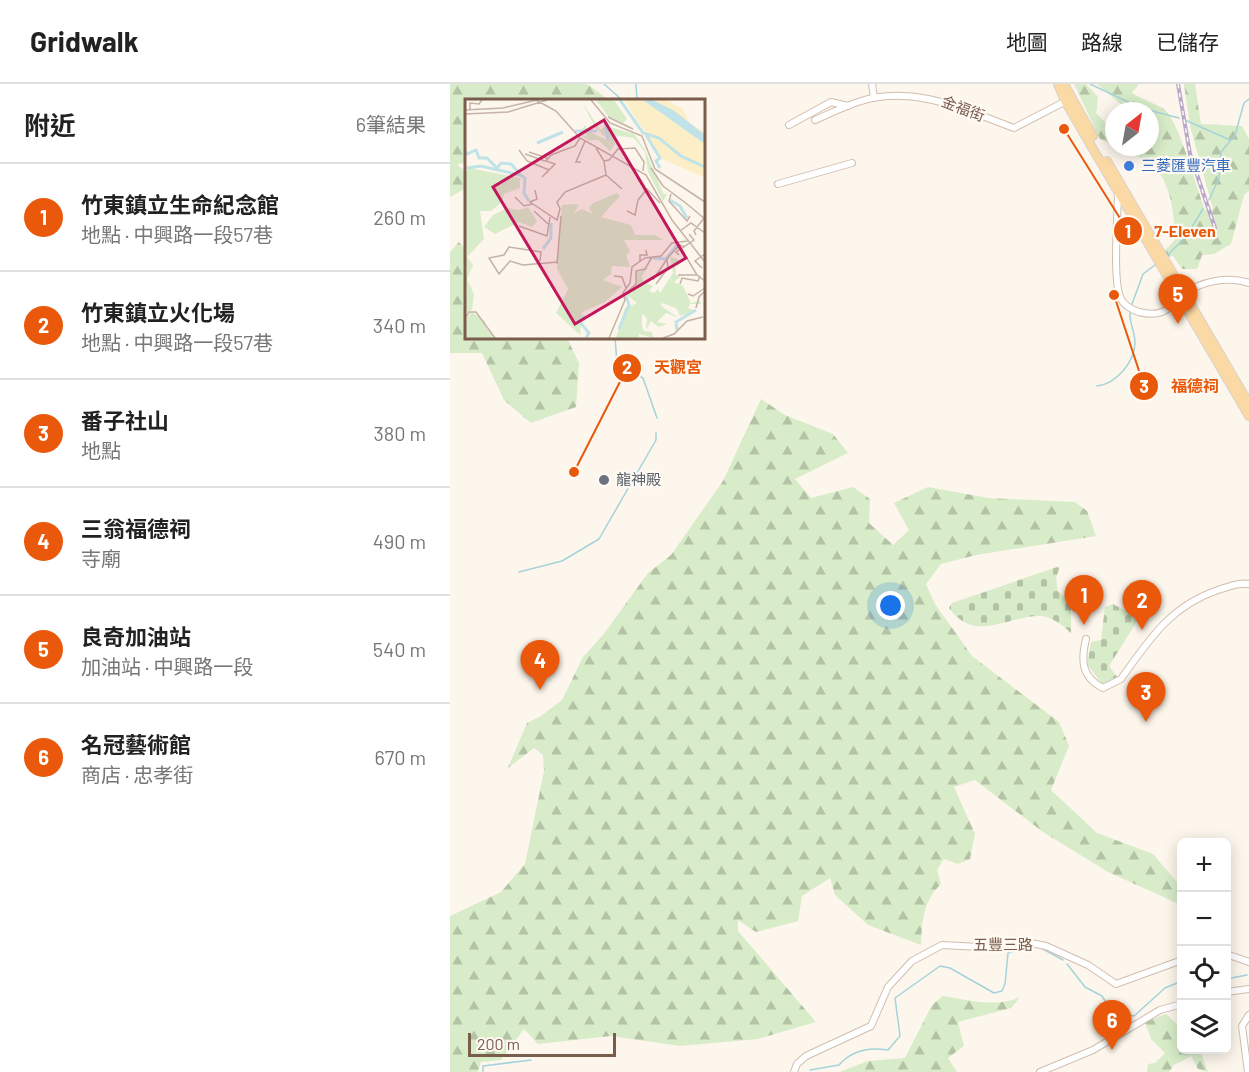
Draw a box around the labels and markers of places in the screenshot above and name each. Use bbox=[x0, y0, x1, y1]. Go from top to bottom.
place label: 三菱匯豐汽車 bbox=[1141, 156, 1231, 174]
marker: 三菱匯豐汽車 bbox=[1122, 159, 1136, 173]
callout: 7-Eleven bbox=[1113, 214, 1228, 248]
pin: 5 bbox=[1158, 274, 1198, 324]
callout: 天觀宮 bbox=[612, 351, 714, 385]
callout: 福德祠 bbox=[1129, 369, 1231, 403]
place label: 龍神殿 bbox=[616, 470, 661, 488]
marker: 龍神殿 bbox=[597, 473, 611, 487]
pin: 1 bbox=[1064, 576, 1104, 625]
pin: 2 bbox=[1122, 580, 1162, 630]
pin: 4 bbox=[520, 640, 560, 690]
pin: 3 bbox=[1126, 672, 1166, 722]
pin: 6 bbox=[1092, 1000, 1132, 1050]

